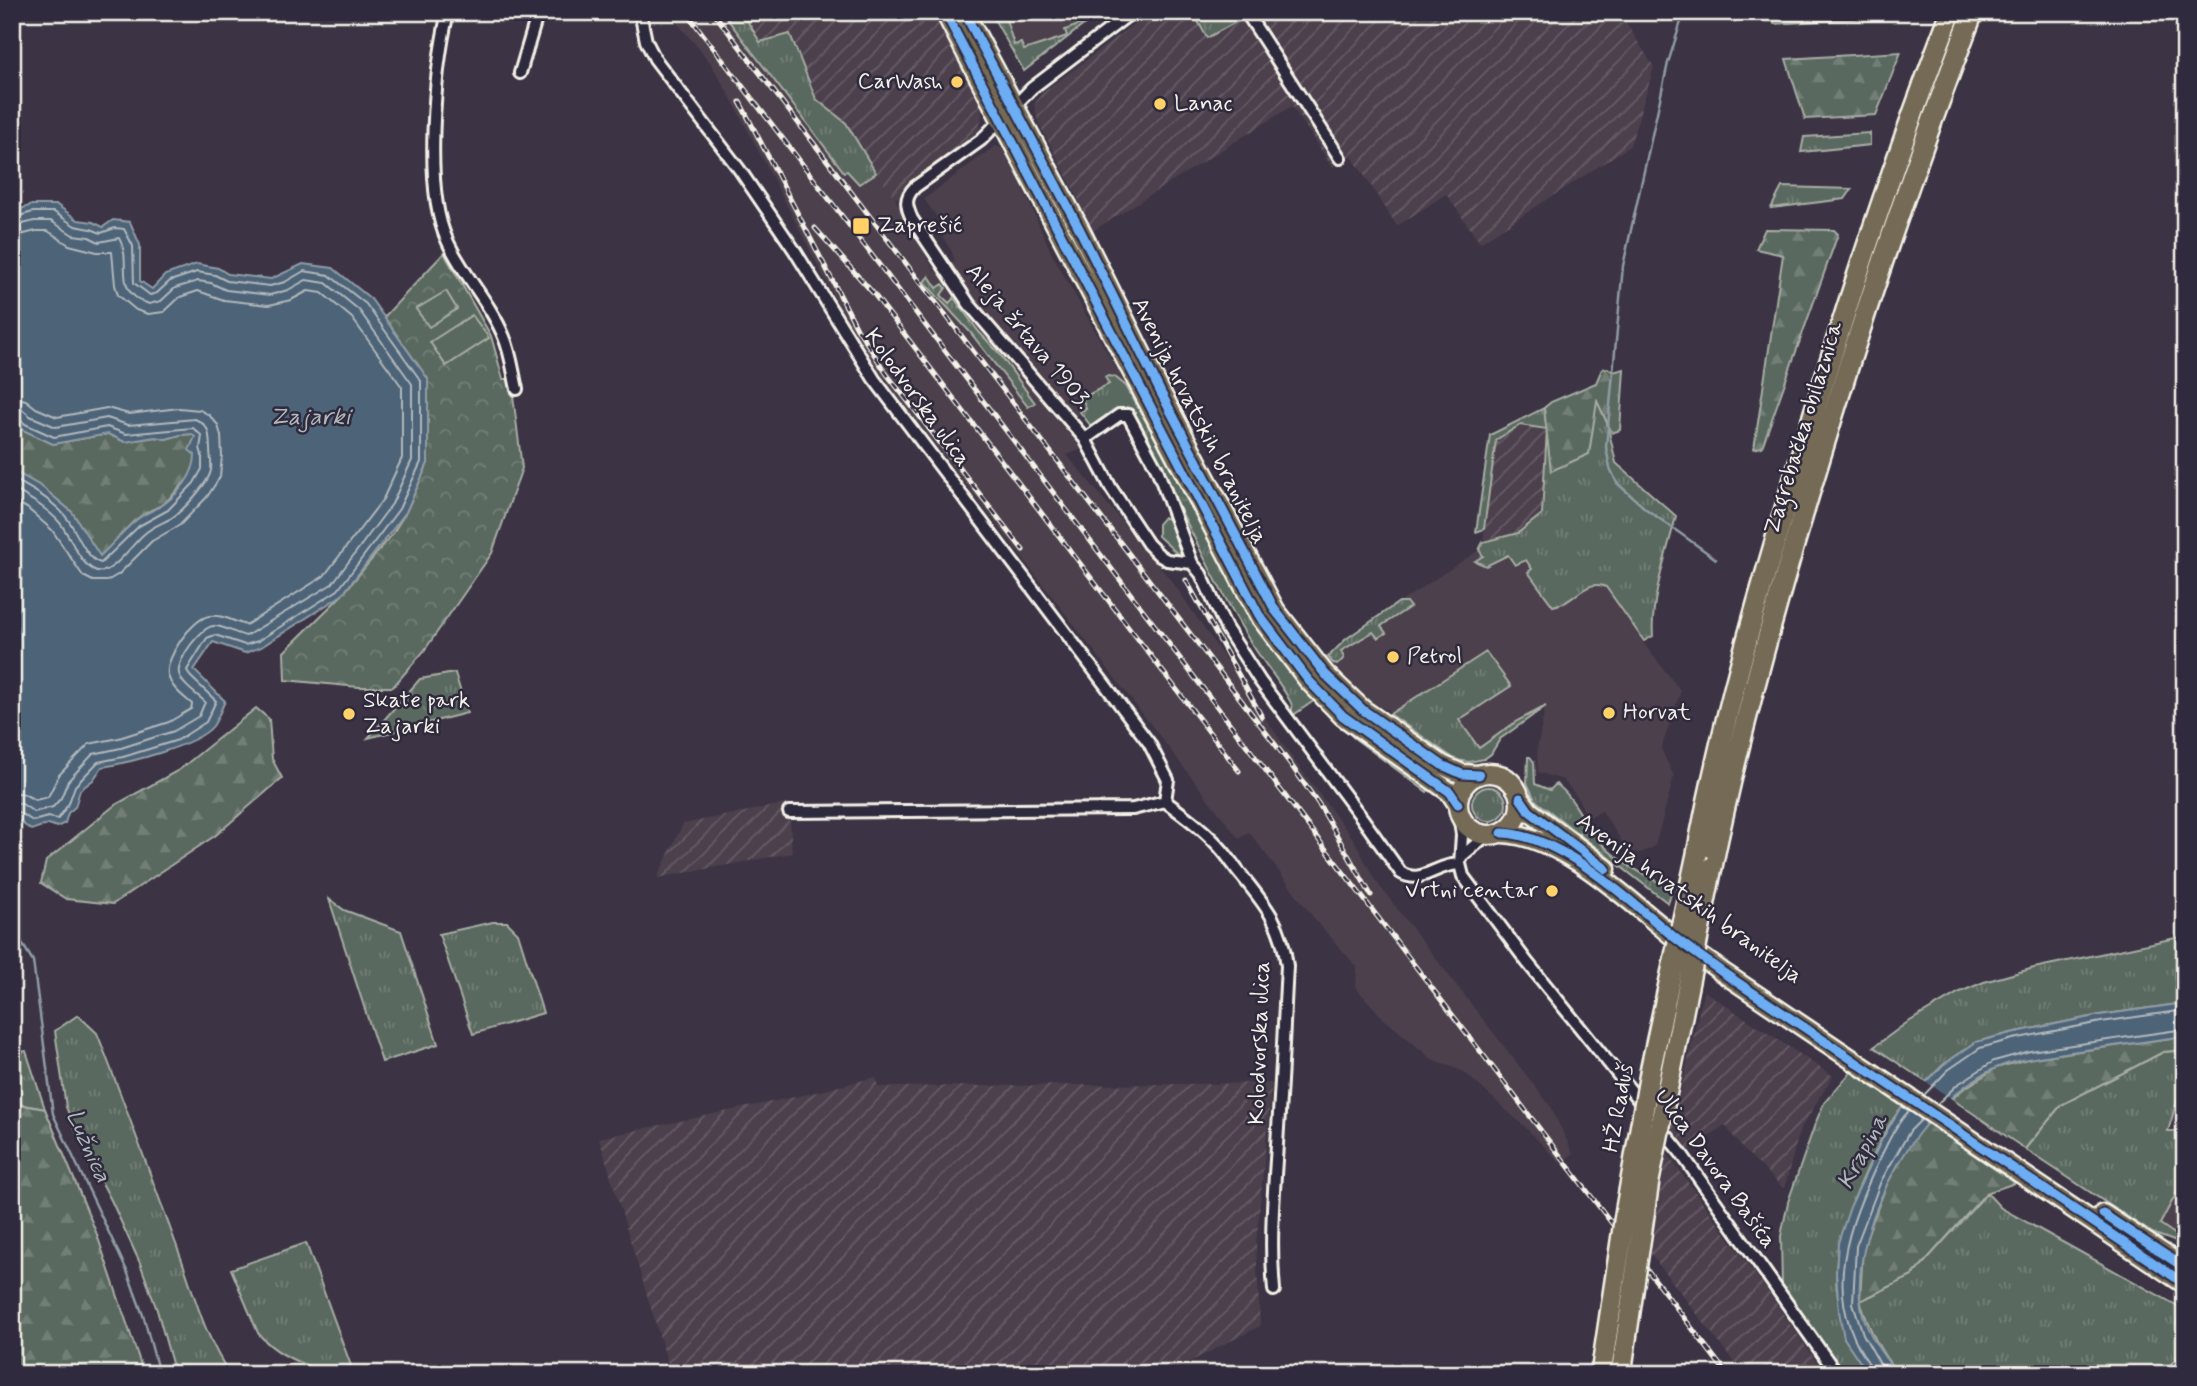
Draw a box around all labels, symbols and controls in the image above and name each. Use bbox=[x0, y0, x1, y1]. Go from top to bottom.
place label: CarWash bbox=[857, 67, 943, 97]
marker: CarWash bbox=[949, 74, 965, 90]
place label: Lanac bbox=[1174, 89, 1233, 119]
marker: Lanac bbox=[1152, 96, 1168, 112]
place label: Zaprešić bbox=[877, 211, 962, 241]
marker: Zaprešić bbox=[851, 216, 871, 236]
street label: Aleja žrtava 1903. bbox=[958, 258, 1098, 416]
street label: Avenija hrvatskih branitelja bbox=[1124, 293, 1274, 549]
street label: Zagrebačka obilaznica bbox=[1757, 318, 1853, 539]
street label: Kolodvorska ulica bbox=[857, 323, 977, 473]
water label: Zajarki bbox=[270, 402, 354, 433]
place label: Petrol bbox=[1407, 642, 1462, 672]
marker: Petrol bbox=[1385, 649, 1401, 665]
place label: Skate park Zajarki bbox=[363, 686, 470, 742]
place label: Horvat bbox=[1623, 698, 1691, 728]
marker: Horvat bbox=[1601, 705, 1617, 721]
marker: Skate park Zajarki bbox=[341, 706, 357, 722]
street label: Avenija hrvatskih branitelja bbox=[1570, 807, 1808, 991]
place label: Vrtni centar bbox=[1405, 876, 1538, 906]
marker: Vrtni centar bbox=[1544, 883, 1560, 899]
street label: Kolodvorska ulica bbox=[1242, 961, 1278, 1125]
street label: HŽ Raduš bbox=[1596, 1061, 1642, 1155]
street label: Ulica Davora Bašića bbox=[1647, 1083, 1783, 1255]
water label: Lužnica bbox=[58, 1105, 118, 1188]
water label: Krapina bbox=[1830, 1108, 1896, 1195]

